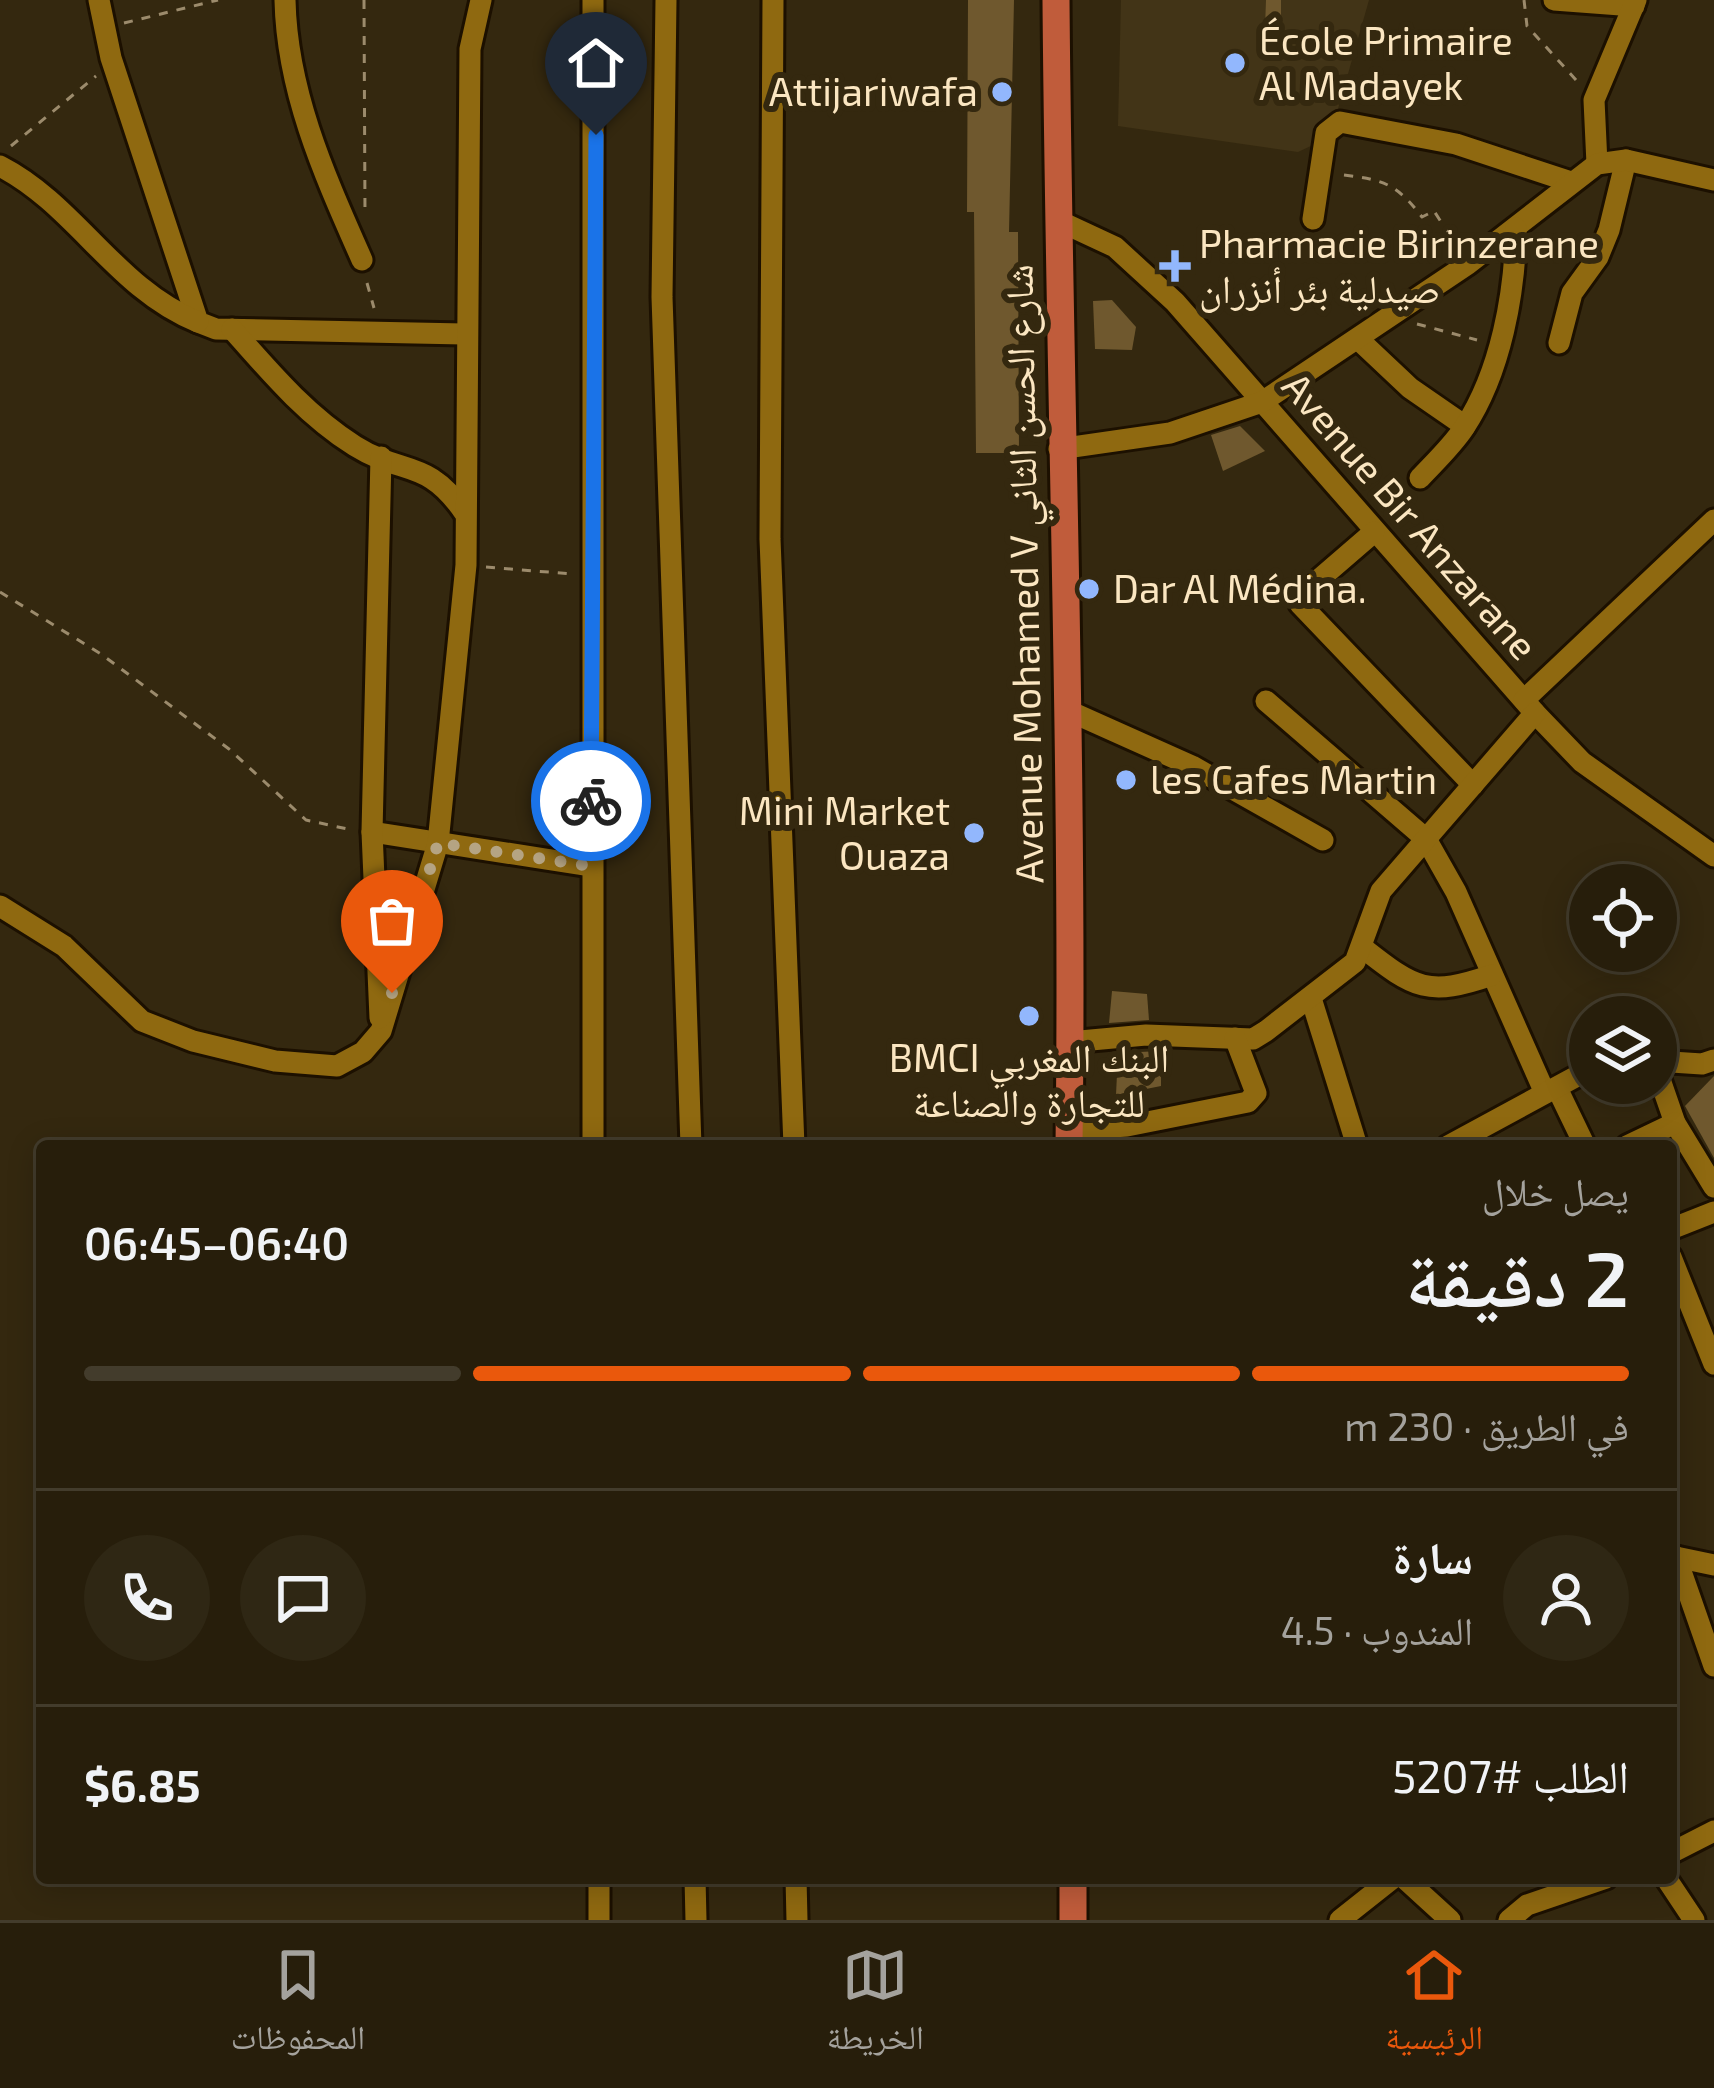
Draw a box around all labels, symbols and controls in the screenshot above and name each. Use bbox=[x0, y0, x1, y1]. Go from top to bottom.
pin bbox=[545, 12, 647, 135]
place label: École Primaire Al Madayek bbox=[1259, 16, 1513, 108]
icon: home bbox=[563, 30, 629, 96]
marker: École Primaire Al Madayek bbox=[1222, 50, 1248, 76]
place label: Attijariwafa bbox=[769, 67, 978, 114]
marker: Attijariwafa bbox=[989, 79, 1015, 105]
place label: Pharmacie Birinzerane صيدلية بئر أنزران bbox=[1199, 219, 1599, 313]
marker: Pharmacie Birinzerane صيدلية بئر أنزران bbox=[1162, 253, 1188, 279]
street label: Avenue Mohamed V شارع الحسن الثاني bbox=[994, 264, 1061, 884]
street label: Avenue Bir Anzarane bbox=[1274, 362, 1549, 668]
place label: Dar Al Médina. bbox=[1113, 564, 1367, 611]
marker: Dar Al Médina. bbox=[1076, 576, 1102, 602]
courier bbox=[531, 741, 651, 861]
place label: les Cafes Martin bbox=[1150, 755, 1437, 802]
marker: les Cafes Martin bbox=[1113, 767, 1139, 793]
icon: bike bbox=[558, 768, 624, 834]
place label: Mini Market Ouaza bbox=[739, 786, 950, 878]
marker: Mini Market Ouaza bbox=[961, 820, 987, 846]
map controls bbox=[1569, 864, 1677, 1104]
button: locate bbox=[1569, 864, 1677, 972]
pin bbox=[341, 870, 443, 993]
icon: bag bbox=[359, 888, 425, 954]
button: layers bbox=[1569, 996, 1677, 1104]
marker: BMCI البنك المغربي للتجارة والصناعة bbox=[1016, 1003, 1042, 1029]
place label: BMCI البنك المغربي للتجارة والصناعة bbox=[889, 1033, 1169, 1125]
text: يصل خلال bbox=[1482, 1167, 1629, 1214]
text: 06:40–06:45 bbox=[84, 1215, 349, 1269]
text: 2 دقيقة bbox=[1405, 1229, 1629, 1323]
text: في الطريق · 230 m bbox=[1344, 1402, 1629, 1449]
text: سارة bbox=[1392, 1529, 1473, 1583]
button: phone bbox=[84, 1535, 210, 1661]
button: chat bbox=[240, 1535, 366, 1661]
button: person bbox=[1503, 1535, 1629, 1661]
text: المندوب · 4.5 bbox=[1281, 1606, 1473, 1653]
text: الطلب #5207 bbox=[1392, 1748, 1629, 1802]
text: $6.85 bbox=[84, 1757, 201, 1811]
tab: المحفوظات bbox=[231, 1942, 365, 2070]
tab: الخريطة bbox=[827, 1942, 924, 2070]
tab: الرئيسية bbox=[1385, 1942, 1483, 2070]

